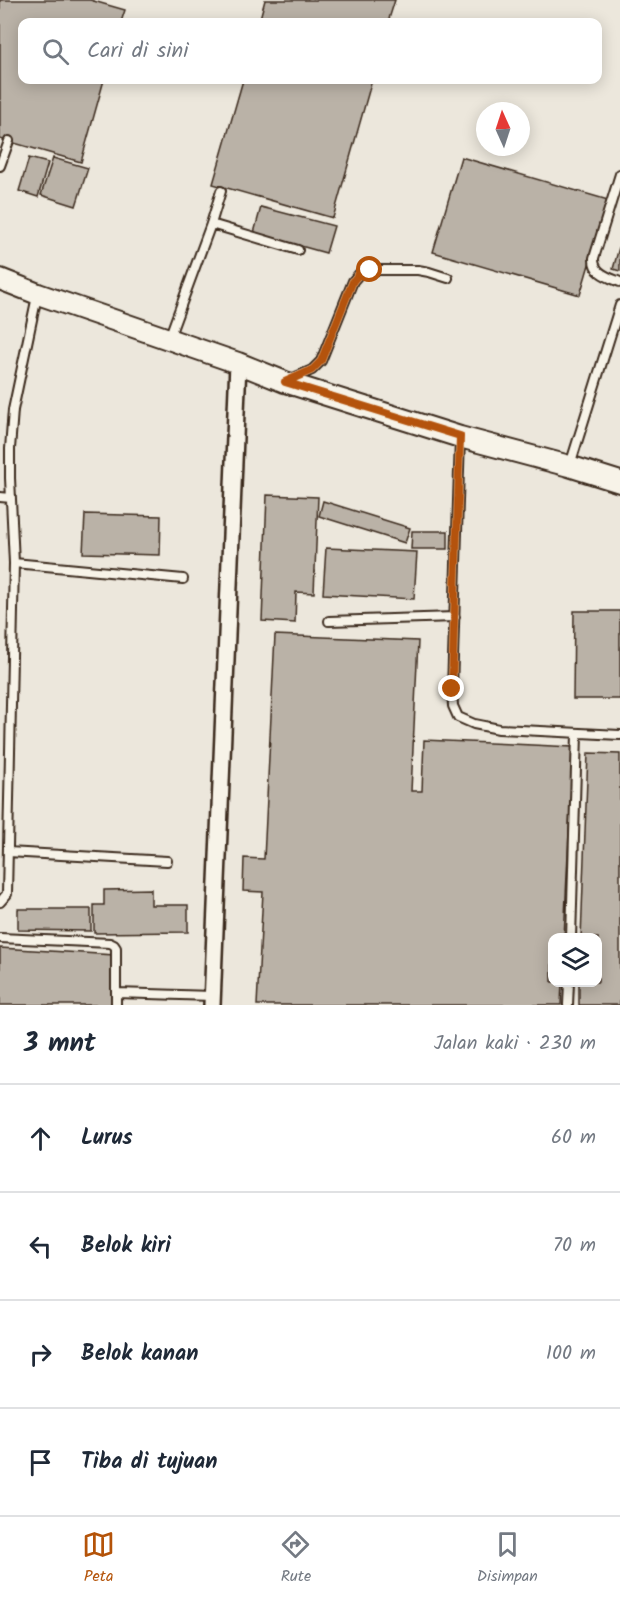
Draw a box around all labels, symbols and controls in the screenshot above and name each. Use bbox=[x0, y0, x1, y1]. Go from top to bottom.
search box bbox=[18, 18, 602, 84]
text: Cari di sini bbox=[87, 34, 188, 69]
icon: search bbox=[39, 35, 72, 68]
north arrow bbox=[476, 102, 530, 156]
route start bbox=[356, 256, 382, 282]
route end bbox=[438, 675, 464, 701]
map controls bbox=[548, 933, 602, 987]
button: layers bbox=[548, 933, 602, 987]
text: 3 mnt bbox=[24, 1023, 96, 1065]
text: Jalan kaki · 230 m bbox=[434, 1028, 596, 1060]
text: Lurus bbox=[81, 1121, 133, 1156]
icon: ahead bbox=[24, 1122, 57, 1155]
text: 60 m bbox=[551, 1122, 596, 1154]
text: Belok kiri bbox=[81, 1229, 171, 1264]
icon: left bbox=[24, 1230, 57, 1263]
text: 70 m bbox=[553, 1230, 596, 1262]
text: Belok kanan bbox=[81, 1337, 198, 1372]
icon: right bbox=[24, 1338, 57, 1371]
text: 100 m bbox=[546, 1338, 596, 1370]
text: Tiba di tujuan bbox=[81, 1445, 217, 1480]
icon: arrive bbox=[24, 1446, 57, 1479]
tab: Peta bbox=[82, 1528, 115, 1589]
tab: Rute bbox=[279, 1528, 312, 1589]
tab: Disimpan bbox=[477, 1528, 538, 1589]

